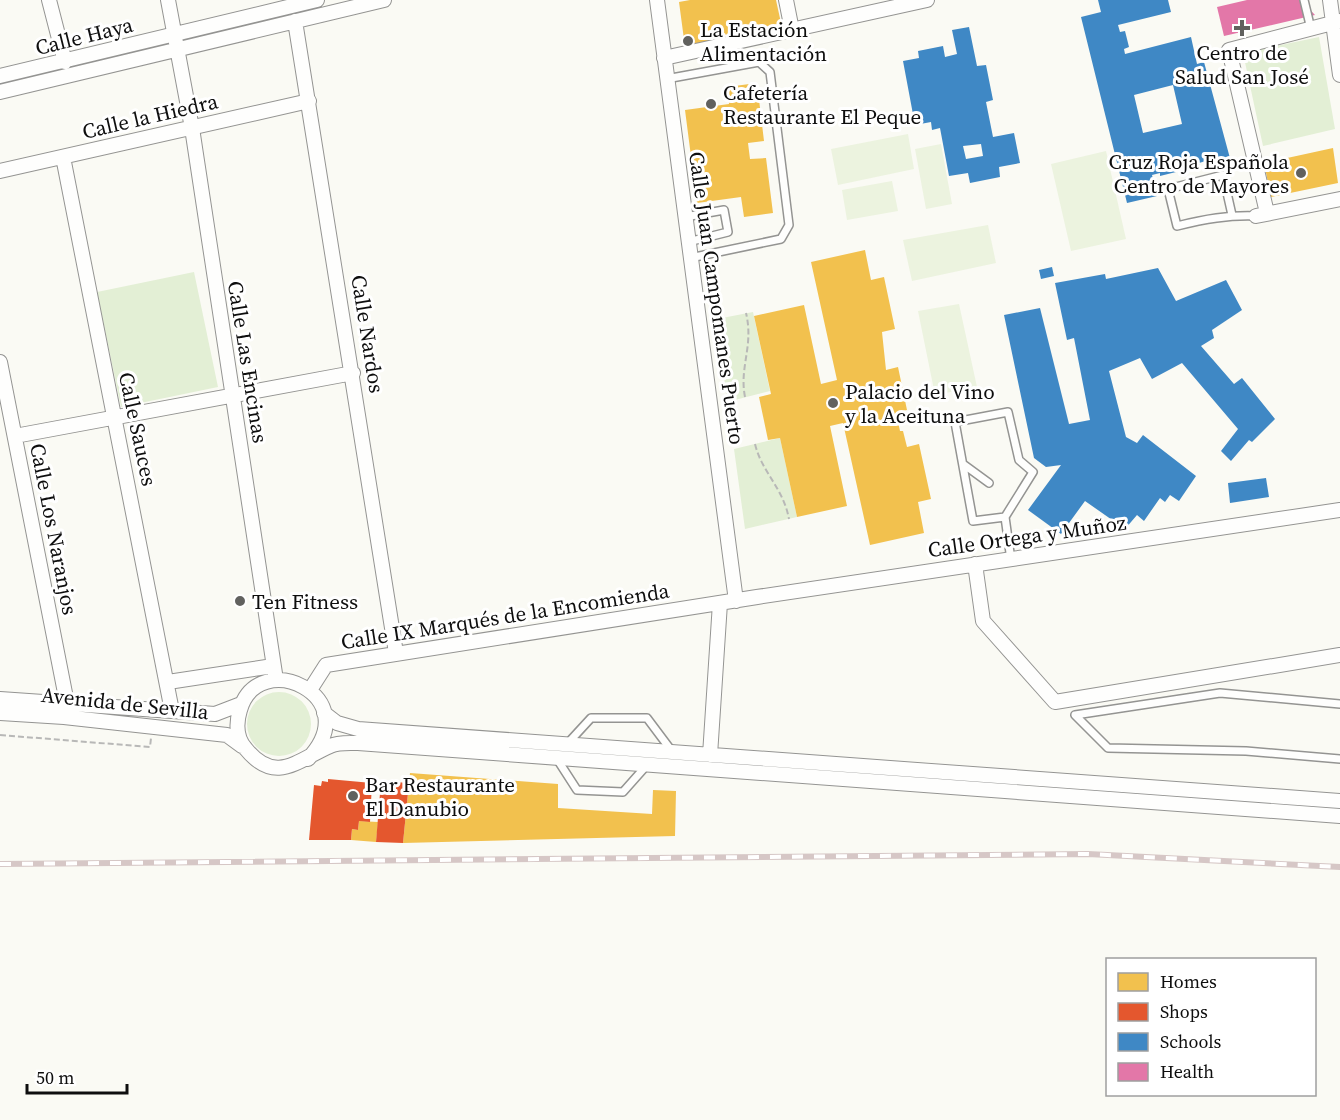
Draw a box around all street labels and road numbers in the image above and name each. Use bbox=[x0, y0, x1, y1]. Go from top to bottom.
street label: Calle Haya bbox=[32, 10, 136, 62]
street label: Calle la Hiedra bbox=[79, 86, 221, 146]
street label: Calle Juan Campomanes Puerto bbox=[682, 150, 752, 446]
street label: Calle Nardos bbox=[344, 273, 392, 395]
street label: Calle Las Encinas bbox=[221, 279, 275, 445]
street label: Calle Sauces bbox=[112, 369, 164, 489]
street label: Calle Los Naranjos bbox=[23, 441, 85, 617]
street label: Calle Ortega y Muñoz bbox=[926, 508, 1128, 564]
street label: Calle IX Marqués de la Encomienda bbox=[339, 576, 671, 656]
street label: Avenida de Sevilla bbox=[40, 680, 211, 726]

